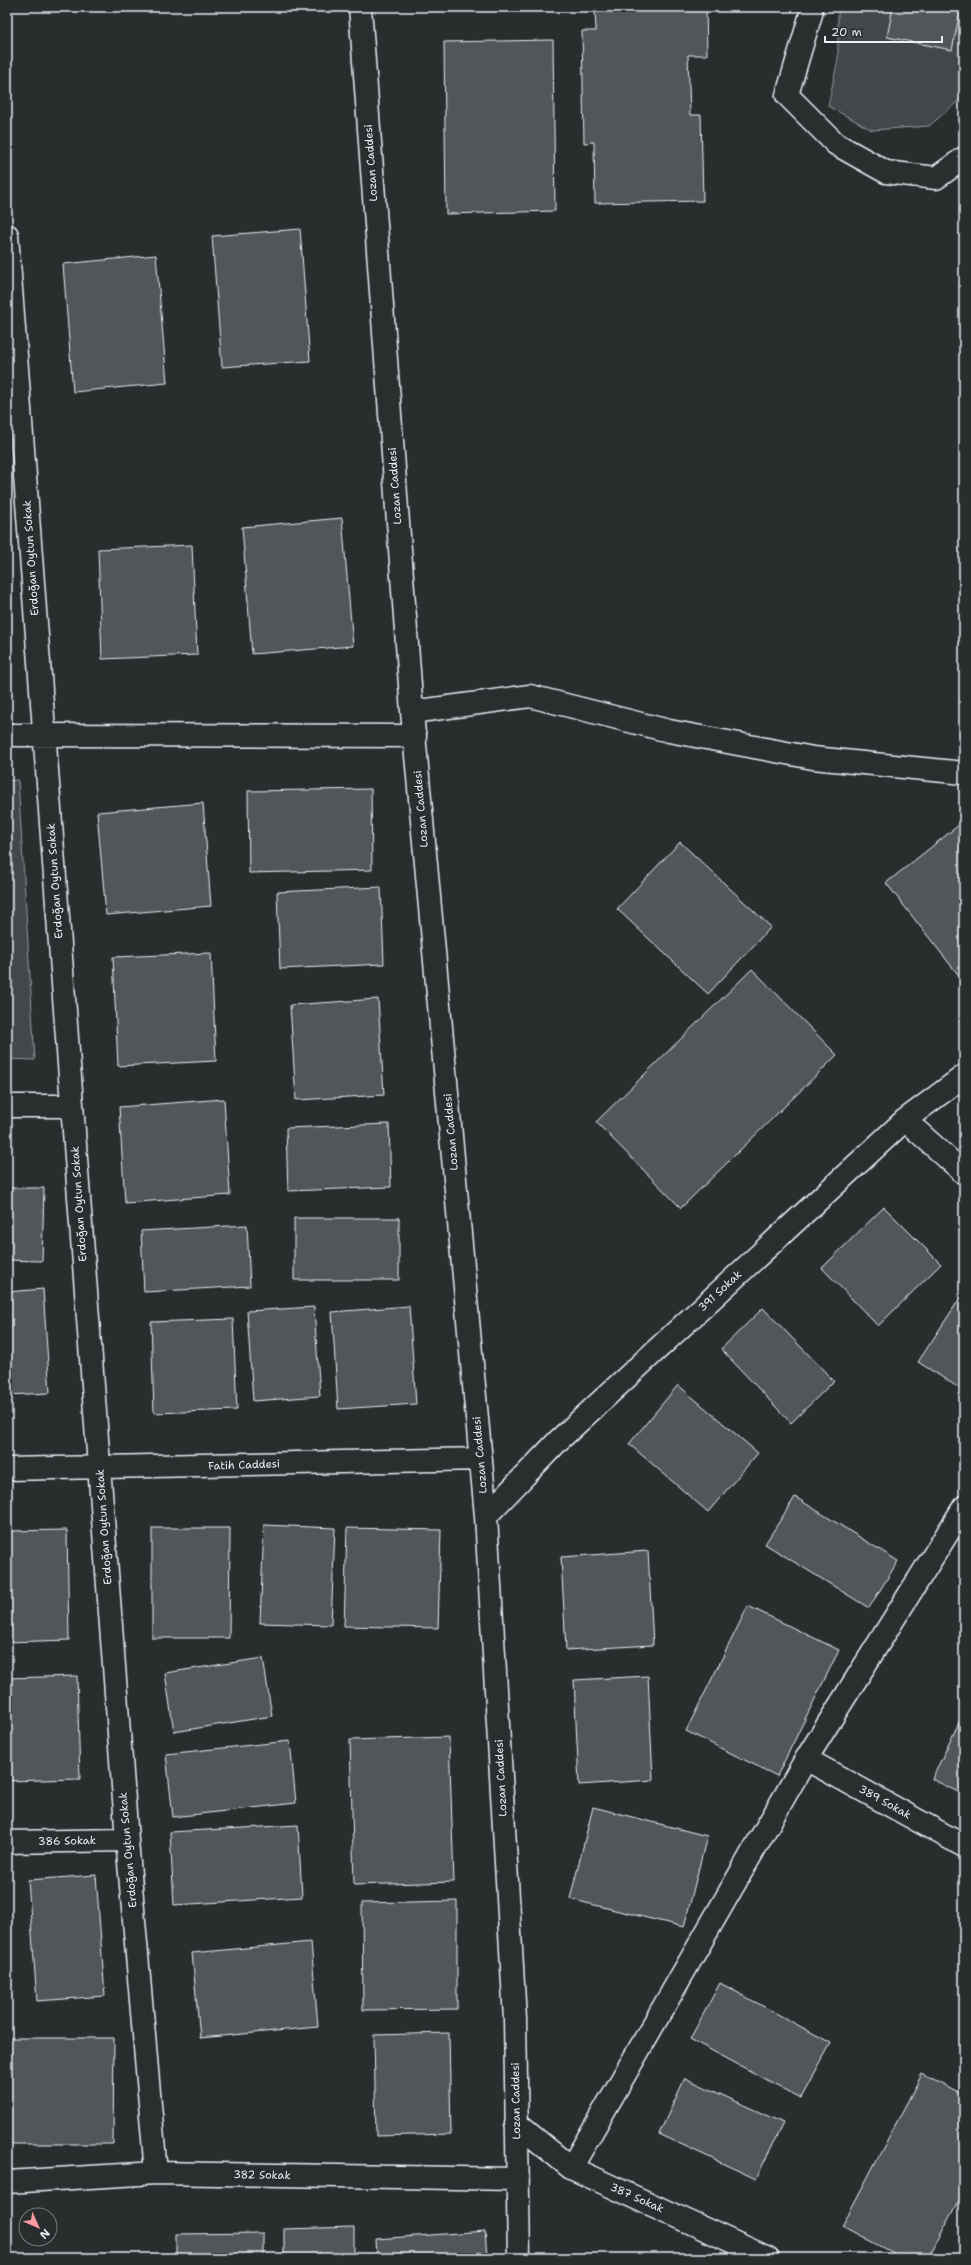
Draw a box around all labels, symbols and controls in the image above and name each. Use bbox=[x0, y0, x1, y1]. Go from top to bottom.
scale bar bbox=[825, 18, 942, 44]
text: 20 m bbox=[831, 24, 862, 40]
street label: Lozan Caddesi bbox=[361, 124, 381, 202]
street label: Lozan Caddesi bbox=[385, 447, 405, 525]
street label: Erdoğan Oytun Sokak bbox=[19, 500, 43, 616]
street label: Lozan Caddesi bbox=[410, 770, 432, 848]
street label: Erdoğan Oytun Sokak bbox=[43, 823, 67, 939]
street label: Lozan Caddesi bbox=[440, 1093, 462, 1171]
street label: Erdoğan Oytun Sokak bbox=[67, 1146, 91, 1262]
street label: 391 Sokak bbox=[695, 1267, 745, 1315]
street label: Lozan Caddesi bbox=[469, 1416, 491, 1494]
street label: Fatih Caddesi bbox=[208, 1456, 280, 1474]
street label: Erdoğan Oytun Sokak bbox=[92, 1469, 116, 1585]
street label: Lozan Caddesi bbox=[491, 1739, 511, 1817]
street label: 389 Sokak bbox=[856, 1781, 914, 1823]
street label: Erdoğan Oytun Sokak bbox=[115, 1792, 141, 1908]
street label: 386 Sokak bbox=[38, 1833, 96, 1849]
street label: Lozan Caddesi bbox=[508, 2062, 524, 2140]
street label: 382 Sokak bbox=[233, 2167, 291, 2183]
street label: 387 Sokak bbox=[608, 2179, 666, 2217]
north arrow bbox=[18, 2207, 58, 2247]
text: N bbox=[36, 2225, 53, 2242]

